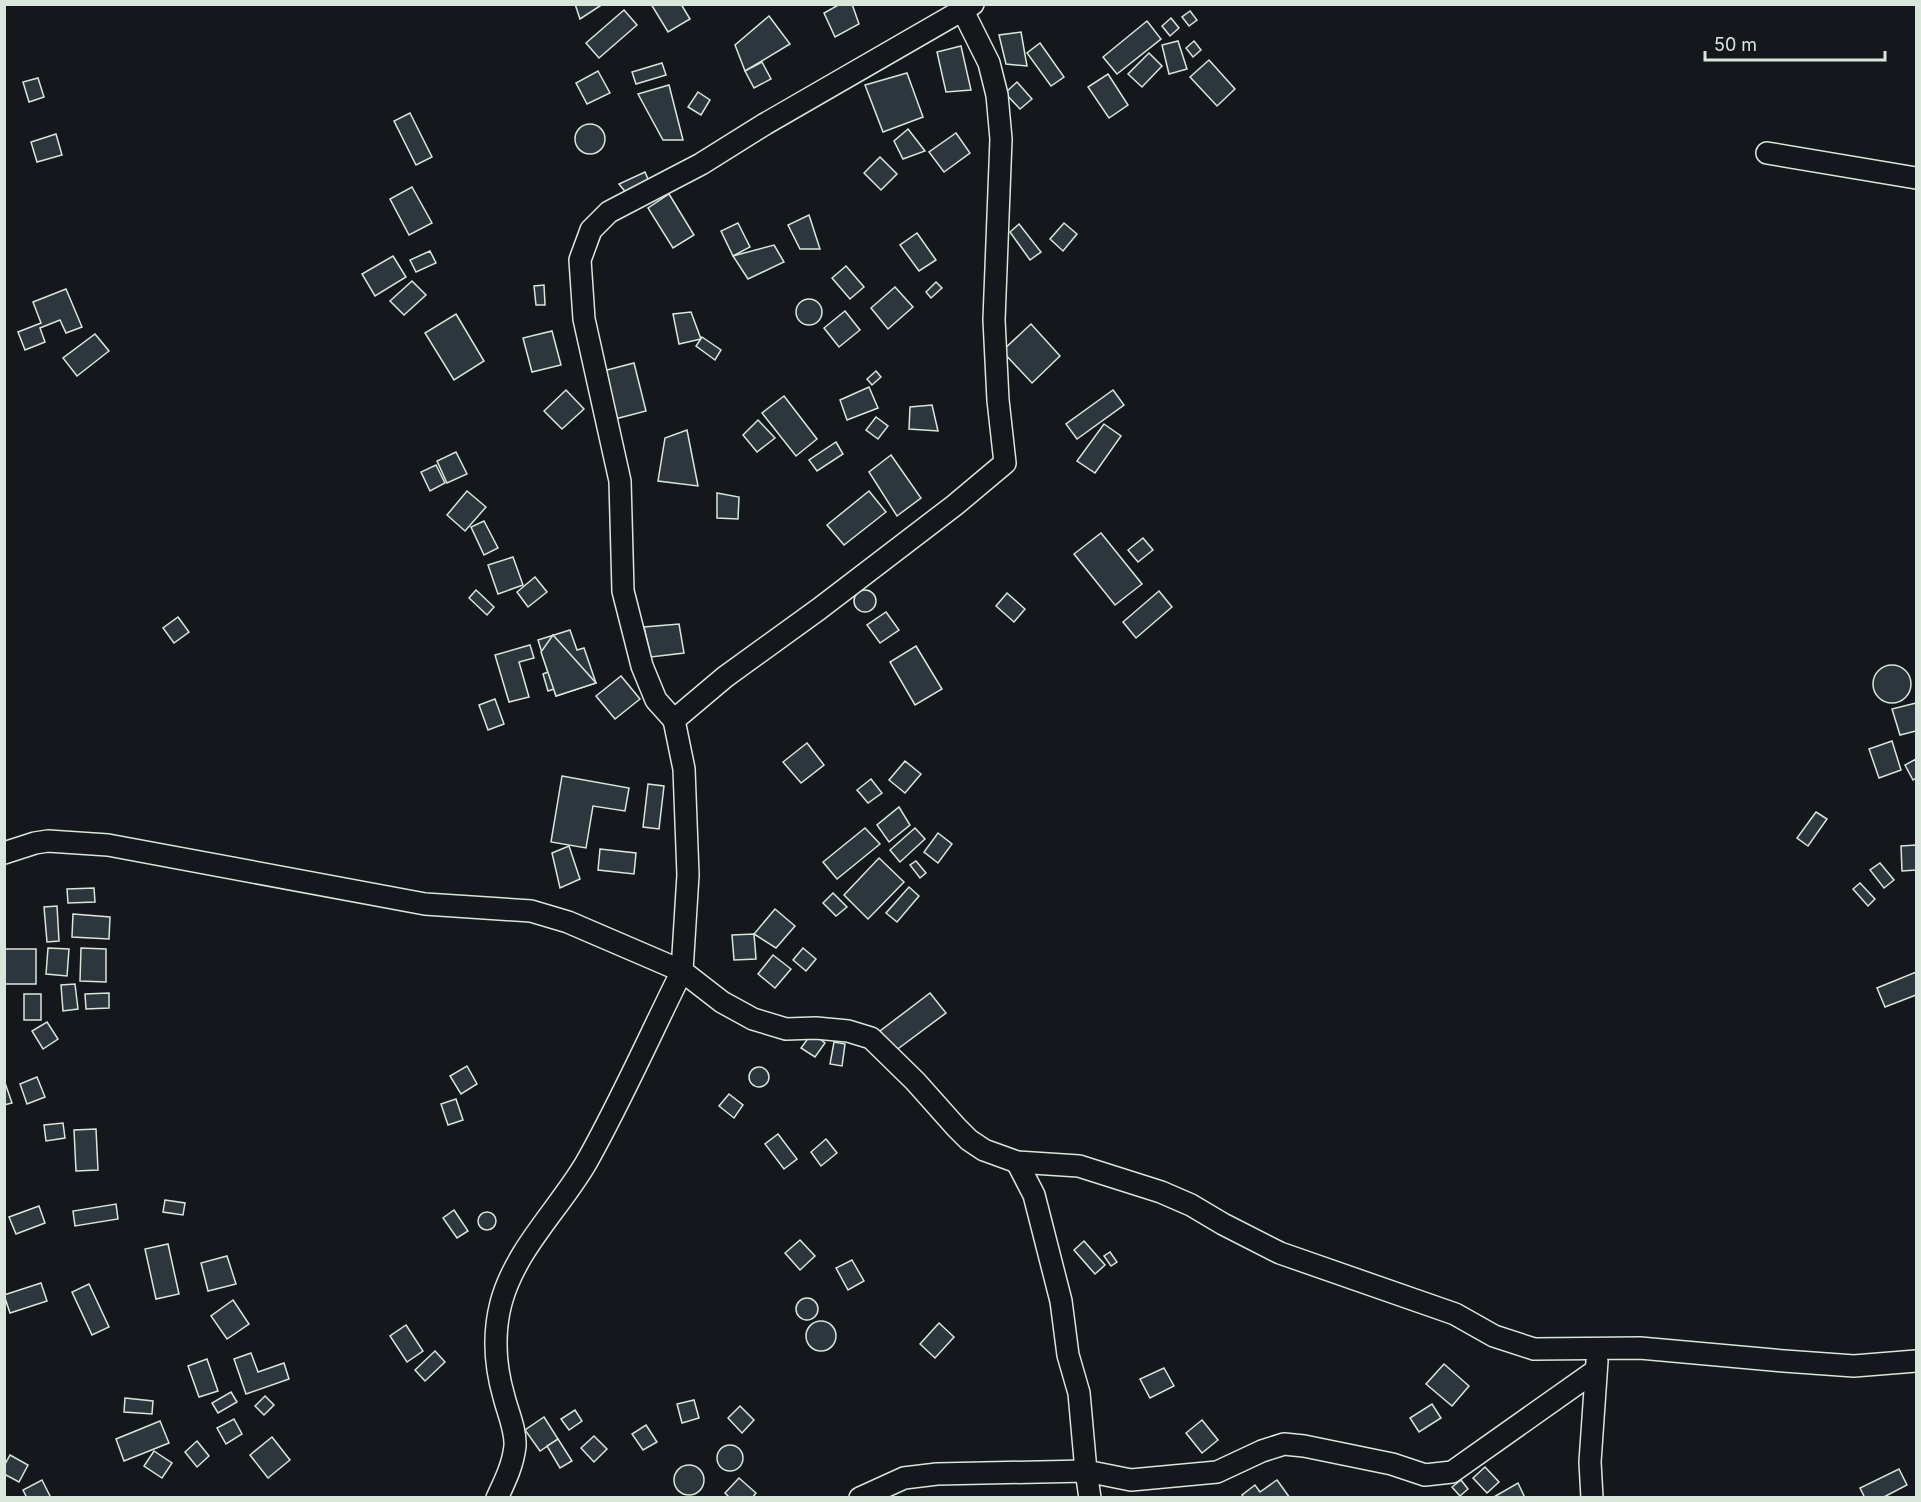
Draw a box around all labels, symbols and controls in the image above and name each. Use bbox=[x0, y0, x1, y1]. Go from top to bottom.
scale bar bbox=[1705, 24, 1885, 62]
text: 50 m bbox=[1714, 34, 1757, 55]

